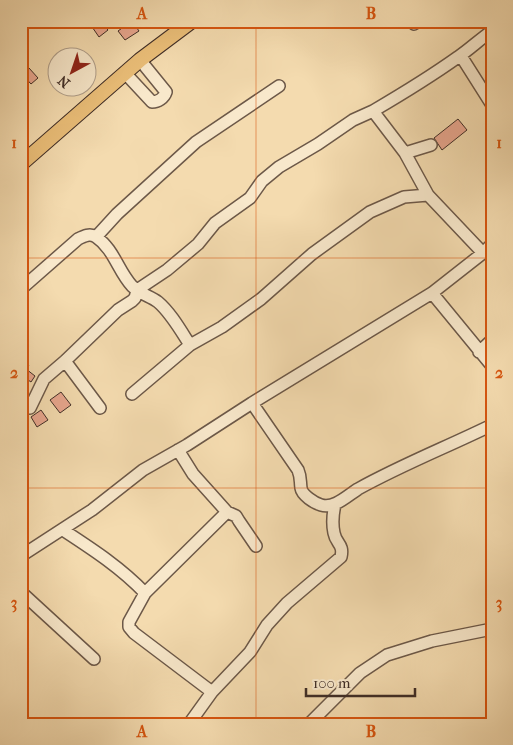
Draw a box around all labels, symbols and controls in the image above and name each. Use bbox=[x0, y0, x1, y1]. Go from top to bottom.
text: A bbox=[136, 4, 148, 23]
text: B bbox=[366, 4, 376, 23]
north arrow bbox=[48, 48, 98, 98]
text: N bbox=[54, 71, 73, 92]
text: 1 bbox=[11, 133, 17, 152]
text: 1 bbox=[496, 133, 502, 152]
text: 2 bbox=[10, 363, 18, 382]
text: 2 bbox=[495, 363, 503, 382]
text: 3 bbox=[11, 593, 17, 613]
text: 3 bbox=[496, 593, 502, 613]
scale bar bbox=[306, 665, 414, 697]
text: 100 m bbox=[313, 674, 351, 692]
text: A bbox=[136, 722, 148, 741]
text: B bbox=[366, 722, 376, 741]

